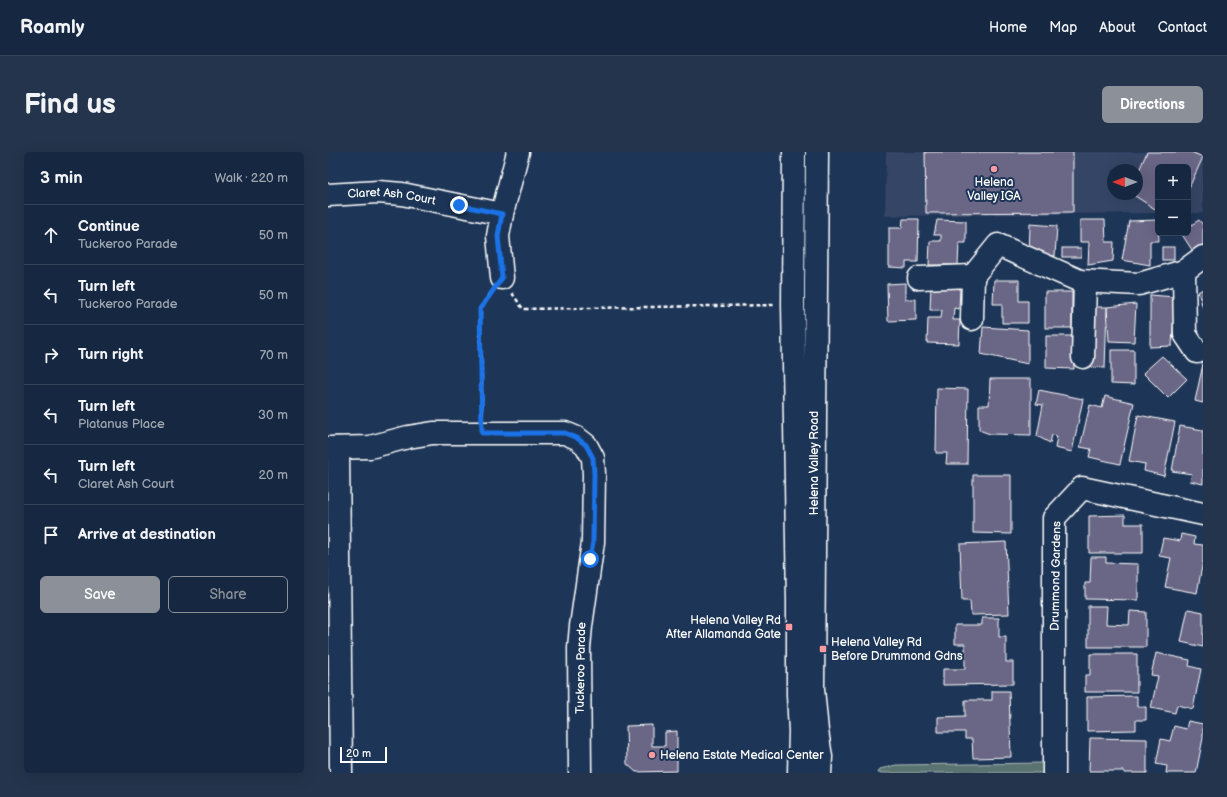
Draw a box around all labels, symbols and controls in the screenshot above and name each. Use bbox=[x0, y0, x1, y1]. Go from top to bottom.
text: Roamly bbox=[20, 16, 84, 39]
text: Home bbox=[989, 19, 1027, 36]
text: Map bbox=[1049, 19, 1077, 36]
text: About bbox=[1099, 19, 1136, 36]
text: Contact bbox=[1158, 19, 1207, 36]
button: Directions bbox=[1102, 86, 1203, 123]
text: Find us bbox=[24, 88, 116, 121]
marker: Helena Valley IGA bbox=[989, 164, 999, 174]
north arrow bbox=[1107, 164, 1143, 200]
map controls bbox=[1155, 164, 1191, 236]
button: + bbox=[1155, 164, 1191, 200]
text: 3 min bbox=[40, 168, 83, 188]
text: Walk · 220 m bbox=[215, 170, 288, 186]
place label: Helena Valley IGA bbox=[967, 175, 1021, 204]
street label: Claret Ash Court bbox=[347, 184, 437, 208]
route end bbox=[450, 196, 468, 214]
button: − bbox=[1155, 200, 1191, 236]
text: Continue bbox=[78, 217, 140, 236]
icon: ahead bbox=[40, 224, 62, 246]
text: 50 m bbox=[259, 227, 288, 243]
text: Tuckeroo Parade bbox=[78, 236, 178, 252]
text: Turn left bbox=[78, 277, 135, 296]
icon: left bbox=[40, 284, 62, 306]
text: 50 m bbox=[259, 287, 288, 303]
text: Tuckeroo Parade bbox=[78, 296, 178, 312]
icon: right bbox=[40, 344, 62, 366]
text: Turn right bbox=[78, 345, 143, 364]
text: 70 m bbox=[260, 347, 288, 363]
text: Turn left bbox=[78, 397, 135, 416]
icon: left bbox=[40, 404, 62, 426]
text: 30 m bbox=[258, 407, 288, 423]
street label: Helena Valley Road bbox=[807, 411, 822, 515]
text: Platanus Place bbox=[78, 416, 165, 432]
text: Turn left bbox=[78, 457, 135, 476]
icon: left bbox=[40, 464, 62, 486]
text: 20 m bbox=[258, 467, 288, 483]
text: Claret Ash Court bbox=[78, 476, 174, 492]
street label: Drummond Gardens bbox=[1048, 521, 1064, 631]
icon: arrive bbox=[40, 524, 62, 546]
text: Arrive at destination bbox=[78, 525, 216, 544]
route start bbox=[581, 550, 599, 568]
button: Save bbox=[40, 576, 160, 613]
button: Share bbox=[168, 576, 288, 613]
place label: Helena Valley Rd After Allamanda Gate bbox=[666, 613, 781, 642]
street label: Tuckeroo Parade bbox=[573, 622, 589, 714]
marker: Helena Valley Rd After Allamanda Gate bbox=[784, 622, 794, 632]
place label: Helena Valley Rd Before Drummond Gdns bbox=[831, 635, 963, 664]
marker: Helena Valley Rd Before Drummond Gdns bbox=[818, 644, 828, 654]
scale bar bbox=[340, 745, 387, 764]
text: 20 m bbox=[346, 747, 371, 760]
place label: Helena Estate Medical Center bbox=[660, 748, 824, 763]
marker: Helena Estate Medical Center bbox=[647, 750, 657, 760]

